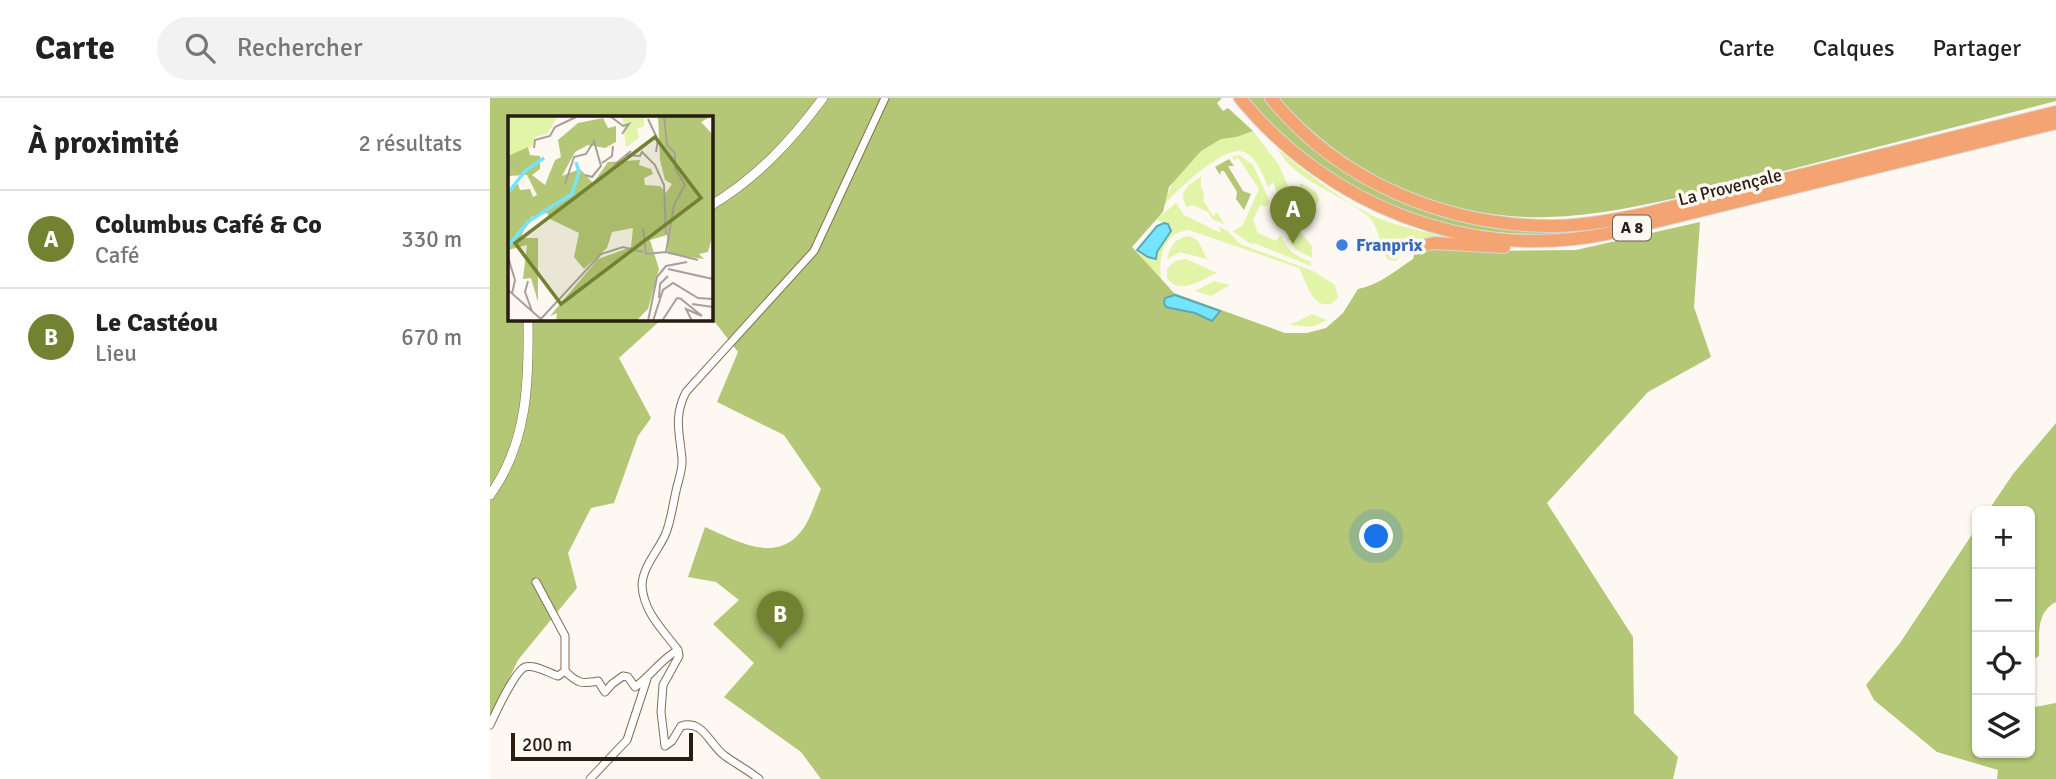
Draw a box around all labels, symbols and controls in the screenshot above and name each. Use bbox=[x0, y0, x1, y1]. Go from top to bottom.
search box bbox=[157, 17, 647, 80]
text: Carte bbox=[35, 28, 115, 69]
icon: search bbox=[181, 29, 219, 67]
text: Rechercher bbox=[237, 32, 363, 64]
text: Carte bbox=[1719, 33, 1775, 63]
text: Calques bbox=[1813, 33, 1894, 63]
text: Partager bbox=[1932, 33, 2021, 63]
inset map bbox=[508, 116, 712, 320]
text: À proximité bbox=[28, 125, 179, 162]
text: 2 résultats bbox=[358, 129, 462, 158]
street label: La Provençale bbox=[1676, 163, 1784, 211]
pin: A bbox=[1270, 186, 1316, 244]
text: Columbus Café & Co bbox=[95, 209, 322, 241]
road number: A 8 bbox=[1613, 216, 1651, 240]
text: A bbox=[44, 225, 58, 254]
text: 330 m bbox=[401, 225, 462, 254]
place label: Franprix bbox=[1356, 234, 1423, 256]
marker: Franprix bbox=[1334, 237, 1350, 253]
text: Café bbox=[95, 241, 139, 270]
text: Le Castéou bbox=[95, 307, 218, 339]
text: B bbox=[44, 323, 58, 352]
text: 670 m bbox=[401, 323, 462, 352]
text: Lieu bbox=[95, 339, 137, 368]
map controls bbox=[1972, 506, 2035, 758]
button: + bbox=[1972, 506, 2035, 569]
your location bbox=[1359, 519, 1393, 553]
button: − bbox=[1972, 569, 2035, 632]
pin: B bbox=[757, 591, 803, 649]
button: locate bbox=[1972, 632, 2035, 695]
button: layers bbox=[1972, 695, 2035, 758]
scale bar bbox=[511, 730, 693, 762]
text: 200 m bbox=[522, 733, 572, 757]

